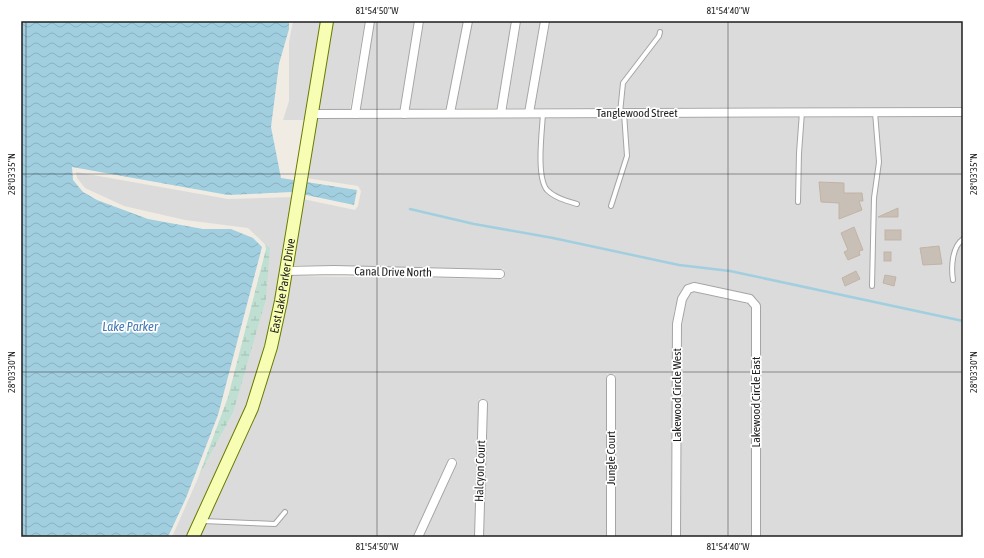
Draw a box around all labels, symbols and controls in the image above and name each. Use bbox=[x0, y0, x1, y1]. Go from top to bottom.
text: 81°54'50"W bbox=[355, 5, 399, 16]
text: 81°54'40"W bbox=[706, 5, 750, 16]
street label: Tanglewood Street bbox=[596, 106, 678, 120]
text: 28°03'35"N bbox=[6, 153, 17, 195]
text: 28°03'35"N bbox=[968, 153, 979, 195]
street label: East Lake Parker Drive bbox=[267, 237, 298, 335]
street label: Canal Drive North bbox=[354, 264, 432, 280]
water label: Lake Parker bbox=[102, 319, 159, 334]
street label: Lakewood Circle West bbox=[670, 347, 684, 442]
text: 28°03'30"N bbox=[6, 351, 17, 393]
text: 28°03'30"N bbox=[968, 351, 979, 393]
street label: Lakewood Circle East bbox=[749, 356, 763, 447]
street label: Jungle Court bbox=[604, 430, 618, 485]
street label: Halcyon Court bbox=[472, 439, 488, 502]
text: 81°54'50"W bbox=[355, 541, 399, 552]
text: 81°54'40"W bbox=[706, 541, 750, 552]

